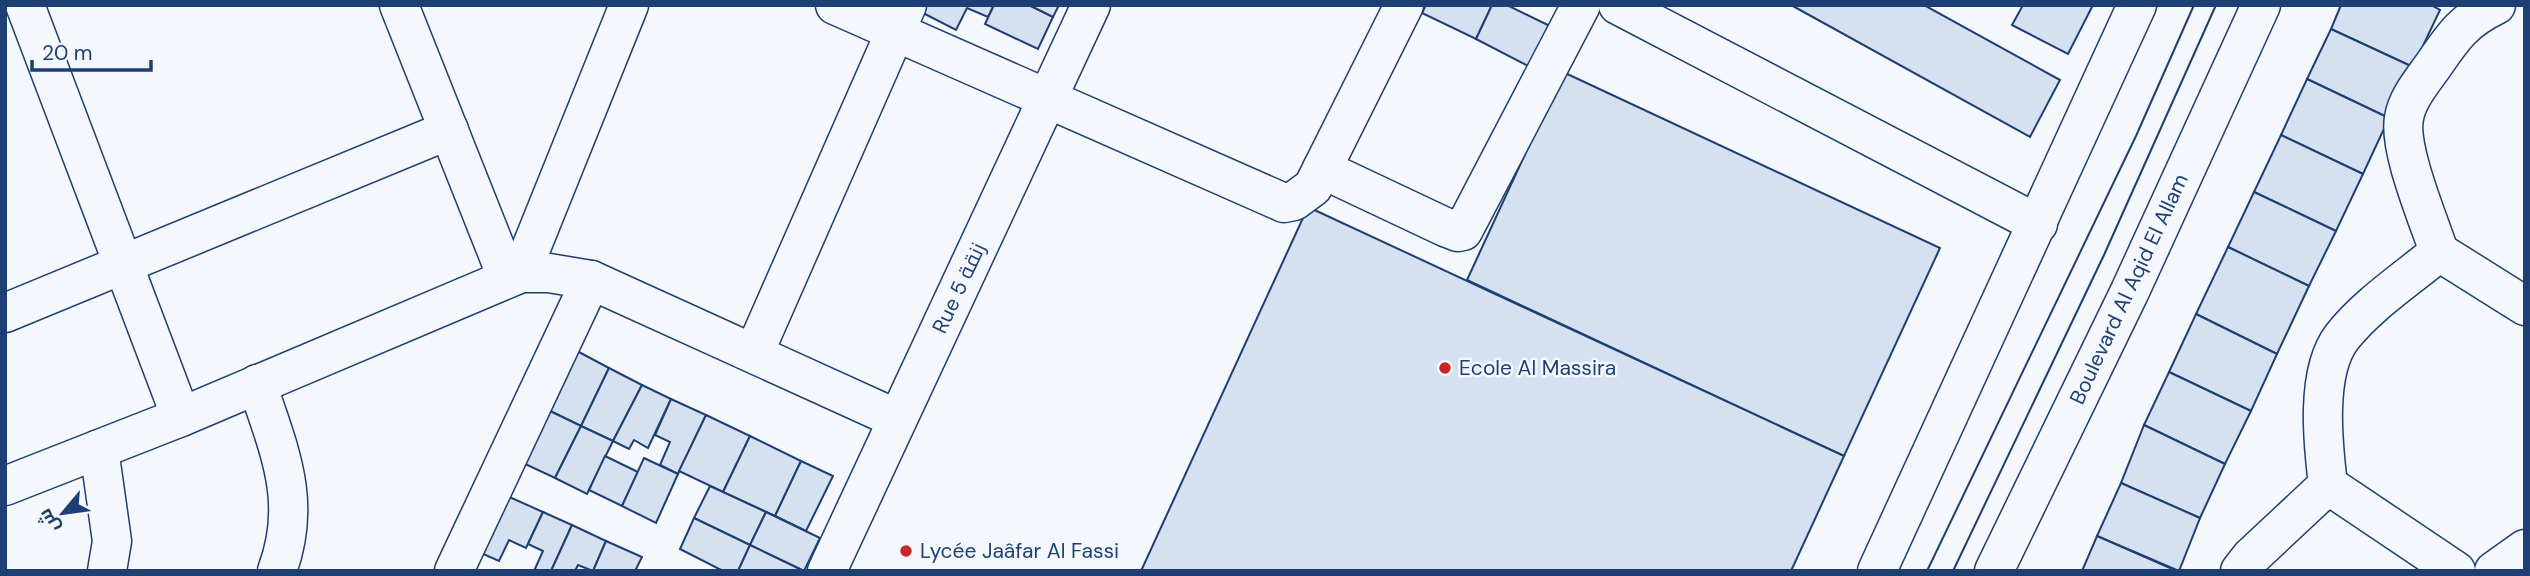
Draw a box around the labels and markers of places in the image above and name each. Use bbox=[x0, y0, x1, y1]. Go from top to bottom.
place label: Ecole Al Massira bbox=[1459, 354, 1616, 382]
marker: Ecole Al Massira bbox=[1437, 360, 1453, 376]
place label: Lycée Jaâfar Al Fassi bbox=[920, 537, 1119, 565]
marker: Lycée Jaâfar Al Fassi bbox=[898, 543, 914, 559]

